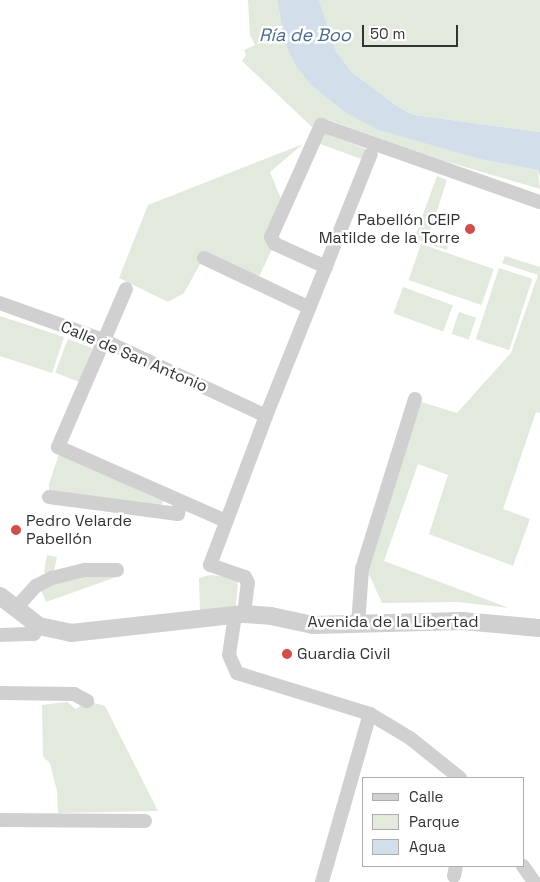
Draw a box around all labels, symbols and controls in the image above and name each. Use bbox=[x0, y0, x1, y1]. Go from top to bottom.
scale bar bbox=[365, 15, 461, 47]
water label: Ría de Boo bbox=[259, 24, 351, 46]
text: 50 m bbox=[370, 24, 405, 43]
place label: Pabellón CEIP Matilde de la Torre bbox=[318, 210, 460, 248]
marker: Pabellón CEIP Matilde de la Torre bbox=[464, 223, 476, 235]
street label: Calle de San Antonio bbox=[58, 317, 210, 397]
place label: Pedro Velarde Pabellón bbox=[26, 511, 132, 549]
marker: Pedro Velarde Pabellón bbox=[10, 524, 22, 536]
street label: Avenida de la Libertad bbox=[307, 612, 479, 632]
place label: Guardia Civil bbox=[297, 644, 390, 664]
marker: Guardia Civil bbox=[281, 648, 293, 660]
legend bbox=[362, 777, 525, 867]
text: Calle bbox=[409, 787, 444, 806]
text: Parque bbox=[409, 812, 460, 831]
text: Agua bbox=[409, 837, 446, 856]

